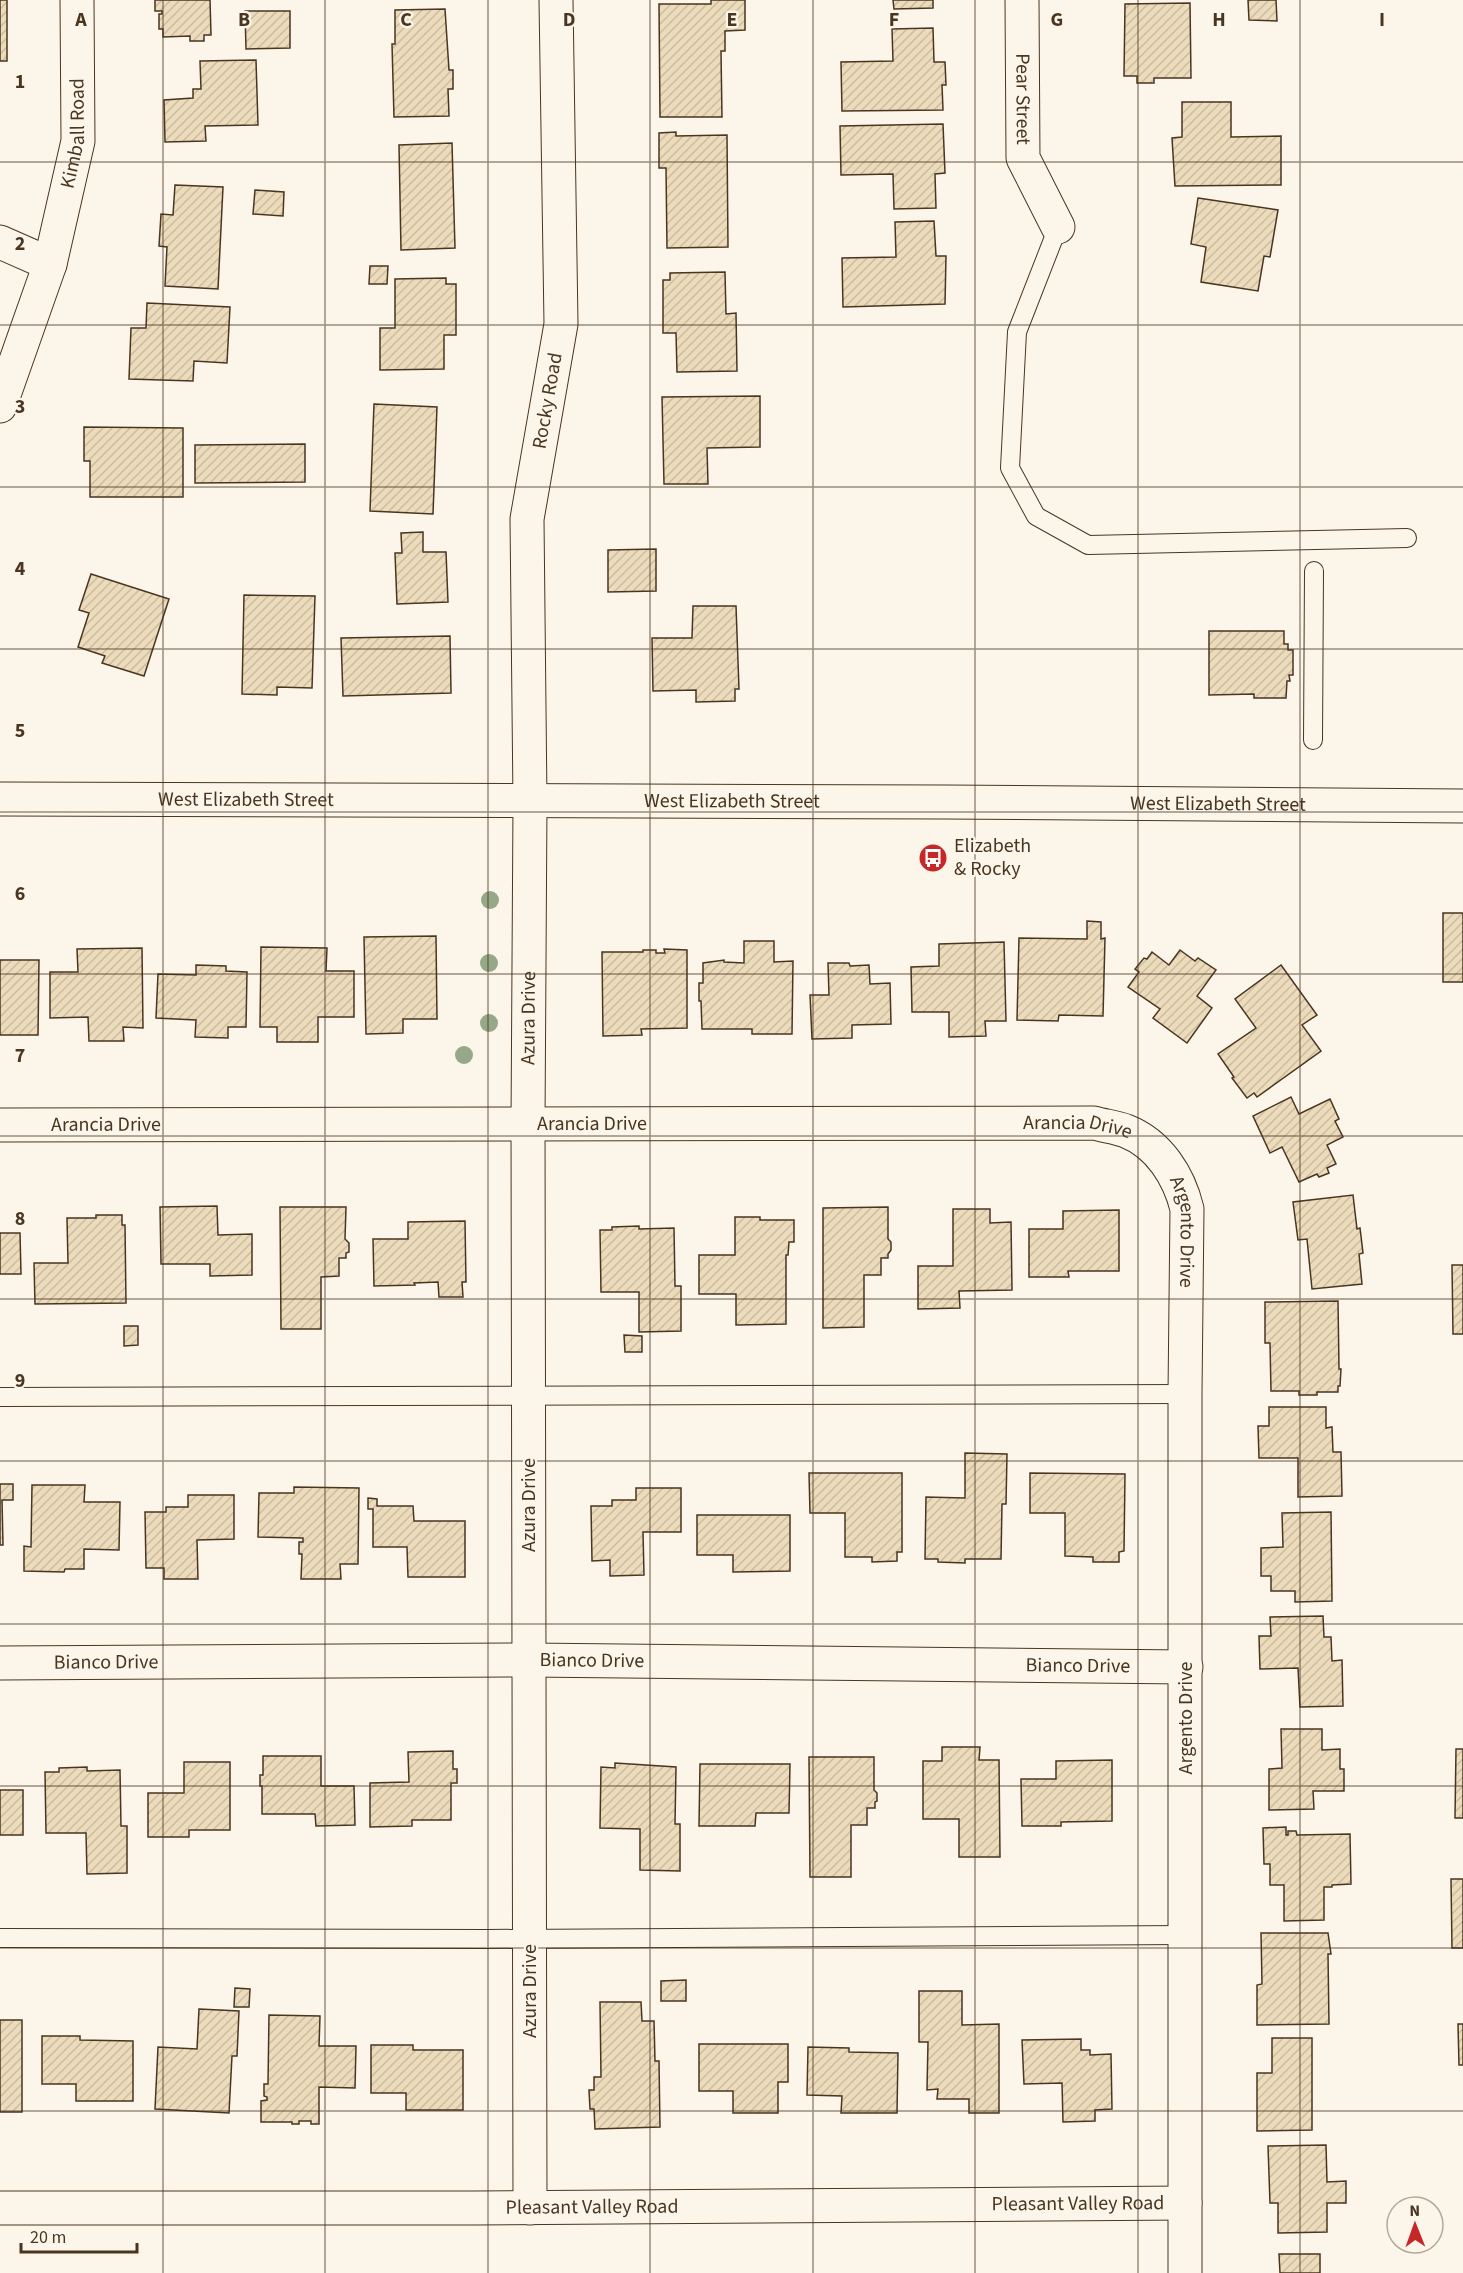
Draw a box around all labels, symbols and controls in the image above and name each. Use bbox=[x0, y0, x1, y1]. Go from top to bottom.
text: A bbox=[74, 6, 87, 34]
text: B bbox=[238, 6, 250, 34]
text: C bbox=[400, 6, 412, 34]
text: D bbox=[563, 6, 575, 34]
text: E bbox=[727, 6, 737, 34]
text: F bbox=[889, 6, 899, 34]
text: G bbox=[1051, 6, 1063, 34]
text: H bbox=[1212, 6, 1226, 34]
text: I bbox=[1379, 6, 1385, 34]
street label: Pear Street bbox=[1008, 53, 1037, 145]
text: 1 bbox=[15, 68, 25, 96]
street label: Kimball Road bbox=[54, 78, 92, 191]
text: 2 bbox=[15, 230, 25, 258]
street label: Rocky Road bbox=[525, 350, 570, 451]
text: 3 bbox=[15, 393, 25, 421]
text: 4 bbox=[15, 555, 26, 583]
text: 5 bbox=[15, 717, 25, 745]
street label: West Elizabeth Street bbox=[158, 786, 334, 814]
street label: West Elizabeth Street bbox=[644, 787, 820, 816]
street label: West Elizabeth Street bbox=[1130, 789, 1306, 819]
place label: Elizabeth & Rocky bbox=[954, 832, 1031, 883]
bus stop icon: Elizabeth & Rocky bbox=[917, 842, 949, 874]
text: 6 bbox=[15, 880, 25, 908]
street label: Azura Drive bbox=[514, 971, 543, 1065]
text: 7 bbox=[15, 1042, 25, 1070]
street label: Arancia Drive bbox=[1023, 1108, 1137, 1146]
street label: Arancia Drive bbox=[537, 1110, 647, 1138]
street label: Arancia Drive bbox=[51, 1111, 161, 1139]
street label: Argento Drive bbox=[1162, 1171, 1201, 1288]
text: 8 bbox=[15, 1205, 25, 1233]
text: 9 bbox=[15, 1367, 25, 1395]
street label: Azura Drive bbox=[515, 1458, 543, 1552]
street label: Bianco Drive bbox=[540, 1646, 645, 1675]
street label: Bianco Drive bbox=[54, 1648, 158, 1677]
street label: Bianco Drive bbox=[1025, 1651, 1131, 1680]
street label: Argento Drive bbox=[1172, 1661, 1200, 1774]
street label: Azura Drive bbox=[516, 1944, 544, 2038]
street label: Pleasant Valley Road bbox=[991, 2189, 1165, 2218]
street label: Pleasant Valley Road bbox=[505, 2193, 679, 2222]
north arrow bbox=[1385, 2195, 1445, 2255]
text: N bbox=[1409, 2200, 1420, 2222]
scale bar bbox=[21, 2216, 136, 2254]
text: 20 m bbox=[30, 2225, 66, 2250]

